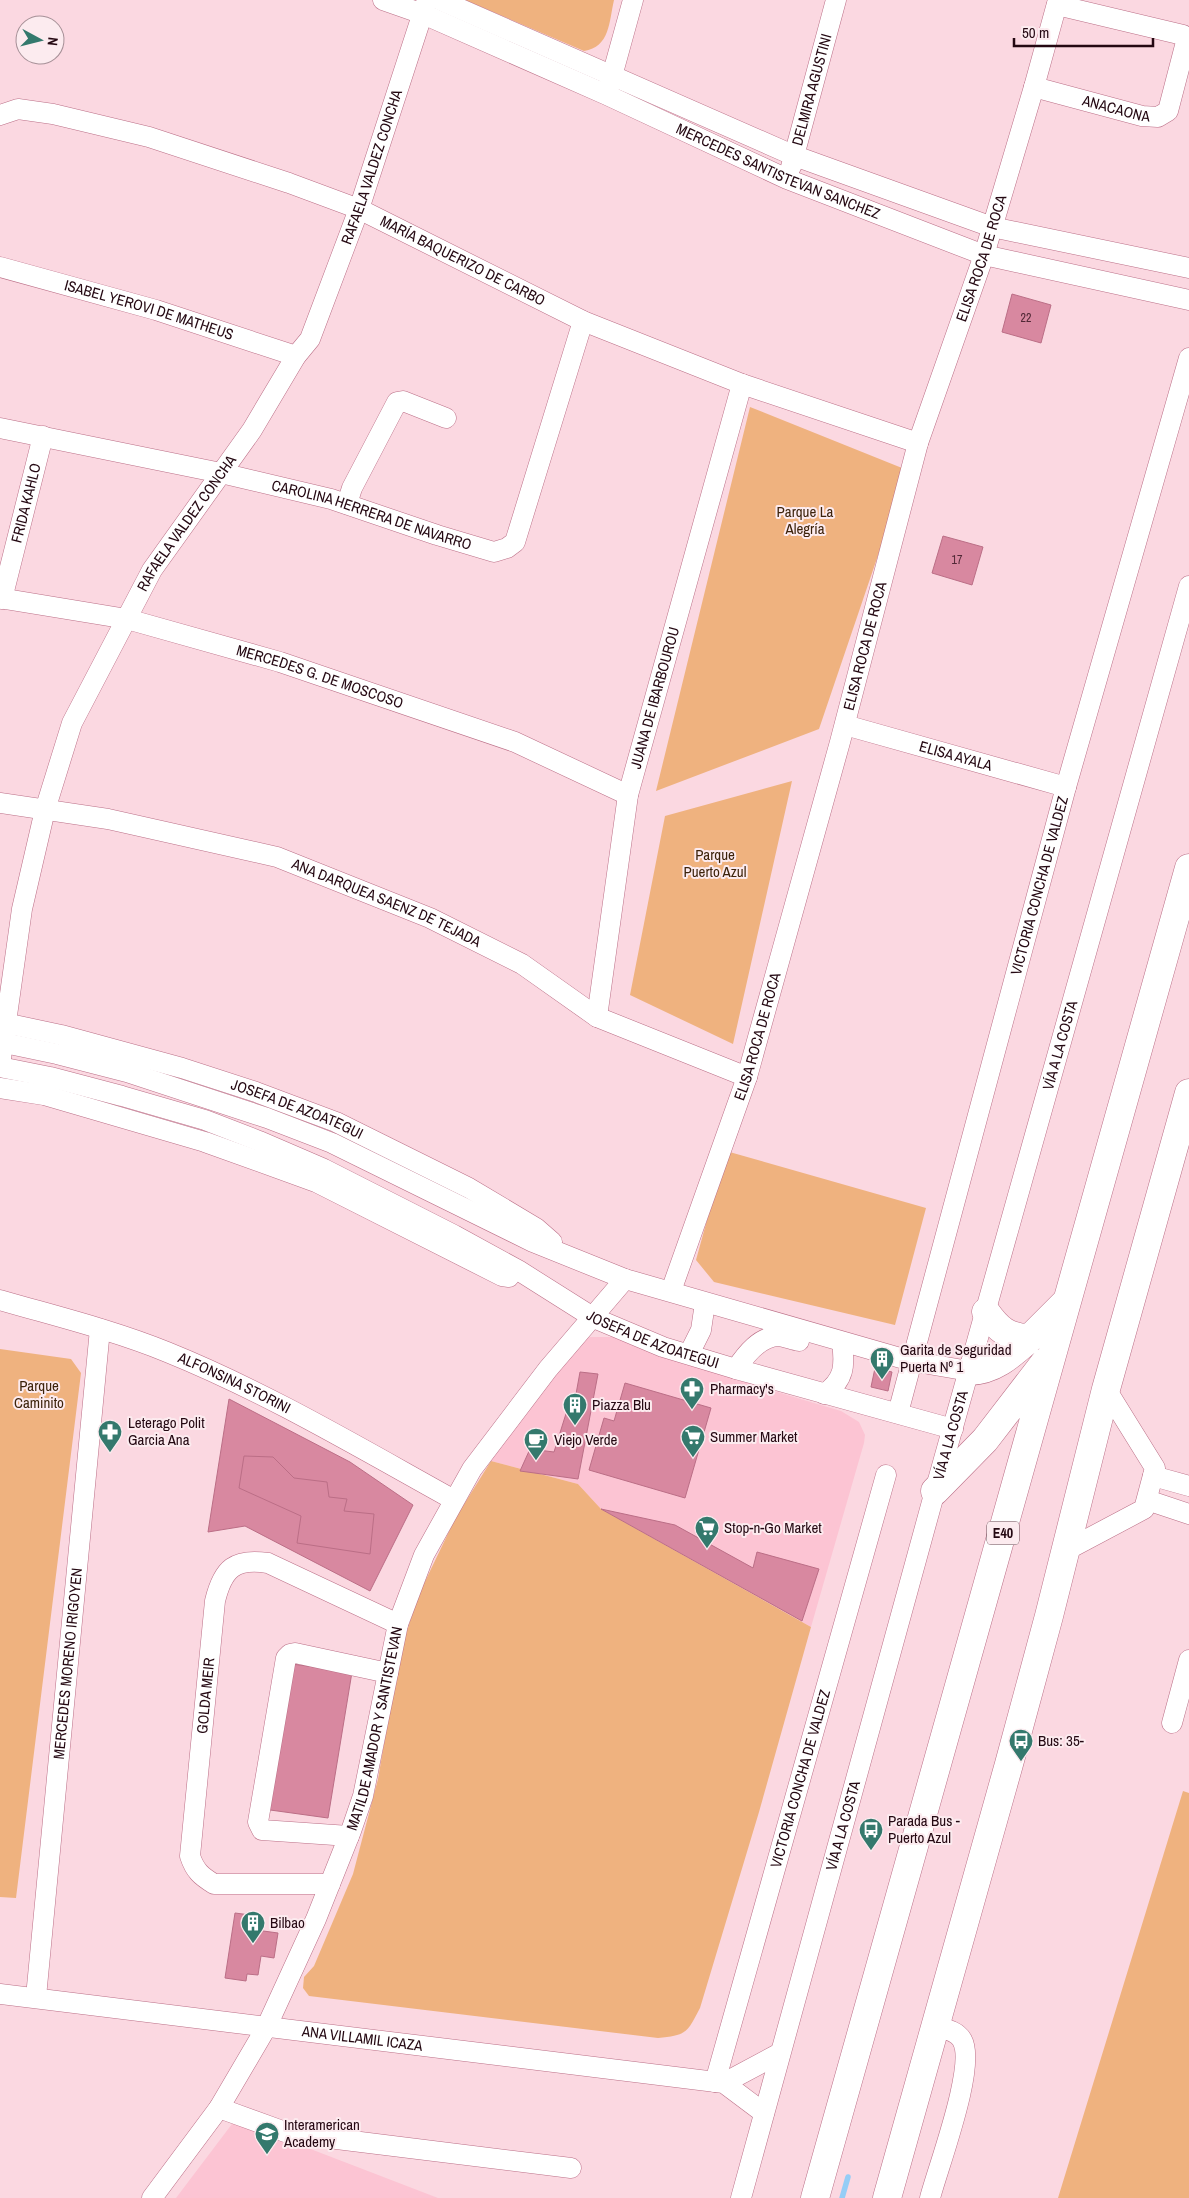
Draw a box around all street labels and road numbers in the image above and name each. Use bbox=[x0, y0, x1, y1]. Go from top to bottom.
street label: DELMIRA AGUSTINI bbox=[786, 31, 836, 148]
street label: RAFAELA VALDEZ CONCHA bbox=[336, 86, 407, 247]
street label: ANACAONA bbox=[1079, 89, 1151, 127]
street label: MERCEDES SANTISTEVAN SANCHEZ bbox=[673, 118, 884, 224]
street label: ELISA ROCA DE ROCA bbox=[950, 192, 1011, 324]
street label: MARÍA BAQUERIZO DE CARBO bbox=[377, 210, 549, 310]
street label: ISABEL YEROVI DE MATHEUS bbox=[62, 274, 236, 345]
street label: RAFAELA VALDEZ CONCHA bbox=[132, 450, 241, 595]
street label: FRIDA KAHLO bbox=[6, 461, 46, 545]
street label: CAROLINA HERRERA DE NAVARRO bbox=[270, 474, 474, 555]
street label: ELISA ROCA DE ROCA bbox=[838, 579, 892, 712]
street label: JUANA DE IBARBOUROU bbox=[625, 624, 684, 771]
street label: MERCEDES G. DE MOSCOSO bbox=[234, 639, 406, 713]
street label: ELISA AYALA bbox=[917, 735, 996, 776]
street label: VICTORIA CONCHA DE VALDEZ bbox=[1005, 793, 1073, 977]
street label: ANA DARQUEA SAENZ DE TEJADA bbox=[288, 853, 485, 952]
street label: ELISA ROCA DE ROCA bbox=[729, 969, 786, 1103]
street label: VÍA A LA COSTA bbox=[1037, 997, 1082, 1092]
street label: JOSEFA DE AZOATEGUI bbox=[229, 1074, 367, 1144]
street label: JOSEFA DE AZOATEGUI bbox=[583, 1305, 722, 1373]
street label: ALFONSINA STORINI bbox=[174, 1346, 294, 1418]
street label: VÍA A LA COSTA bbox=[928, 1387, 973, 1482]
road number: E40 bbox=[987, 1522, 1019, 1545]
street label: MERCEDES MORENO IRIGOYEN bbox=[48, 1567, 87, 1760]
street label: MATILDE AMADOR Y SANTISTEVAN bbox=[341, 1625, 407, 1833]
street label: GOLDA MEIR bbox=[191, 1656, 219, 1735]
street label: VICTORIA CONCHA DE VALDEZ bbox=[765, 1687, 835, 1870]
street label: VÍA A LA COSTA bbox=[820, 1778, 865, 1873]
street label: ANA VILLAMIL ICAZA bbox=[300, 2020, 425, 2056]

